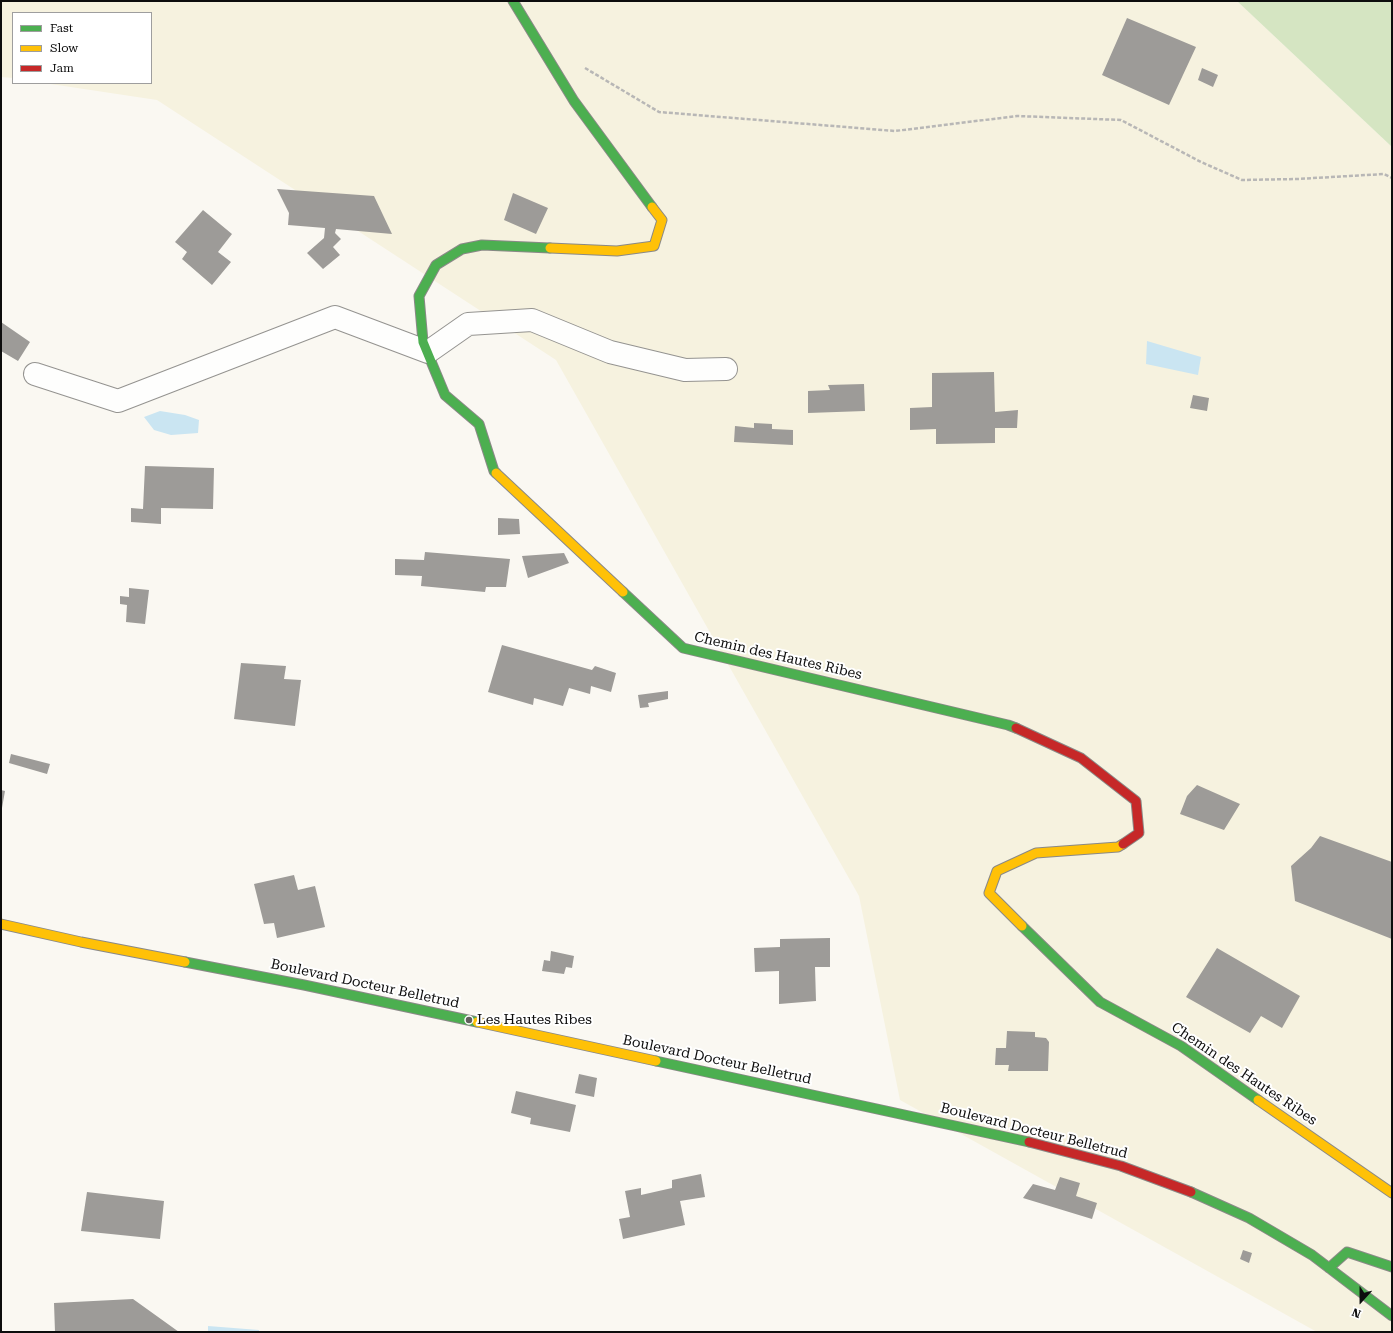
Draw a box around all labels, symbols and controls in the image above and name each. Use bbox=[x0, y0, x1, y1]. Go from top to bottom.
legend bbox=[12, 12, 152, 84]
text: Fast bbox=[50, 21, 73, 35]
text: Slow bbox=[50, 41, 78, 55]
text: Jam bbox=[50, 61, 74, 75]
street label: Chemin des Hautes Ribes bbox=[692, 629, 864, 683]
street label: Boulevard Docteur Belletrud bbox=[269, 956, 461, 1012]
place label: Les Hautes Ribes bbox=[477, 1012, 592, 1028]
marker: Les Hautes Ribes bbox=[464, 1015, 474, 1025]
street label: Chemin des Hautes Ribes bbox=[1168, 1019, 1320, 1129]
street label: Boulevard Docteur Belletrud bbox=[621, 1032, 813, 1088]
street label: Boulevard Docteur Belletrud bbox=[939, 1100, 1129, 1162]
north arrow bbox=[1341, 1281, 1381, 1321]
text: N bbox=[1350, 1305, 1363, 1320]

